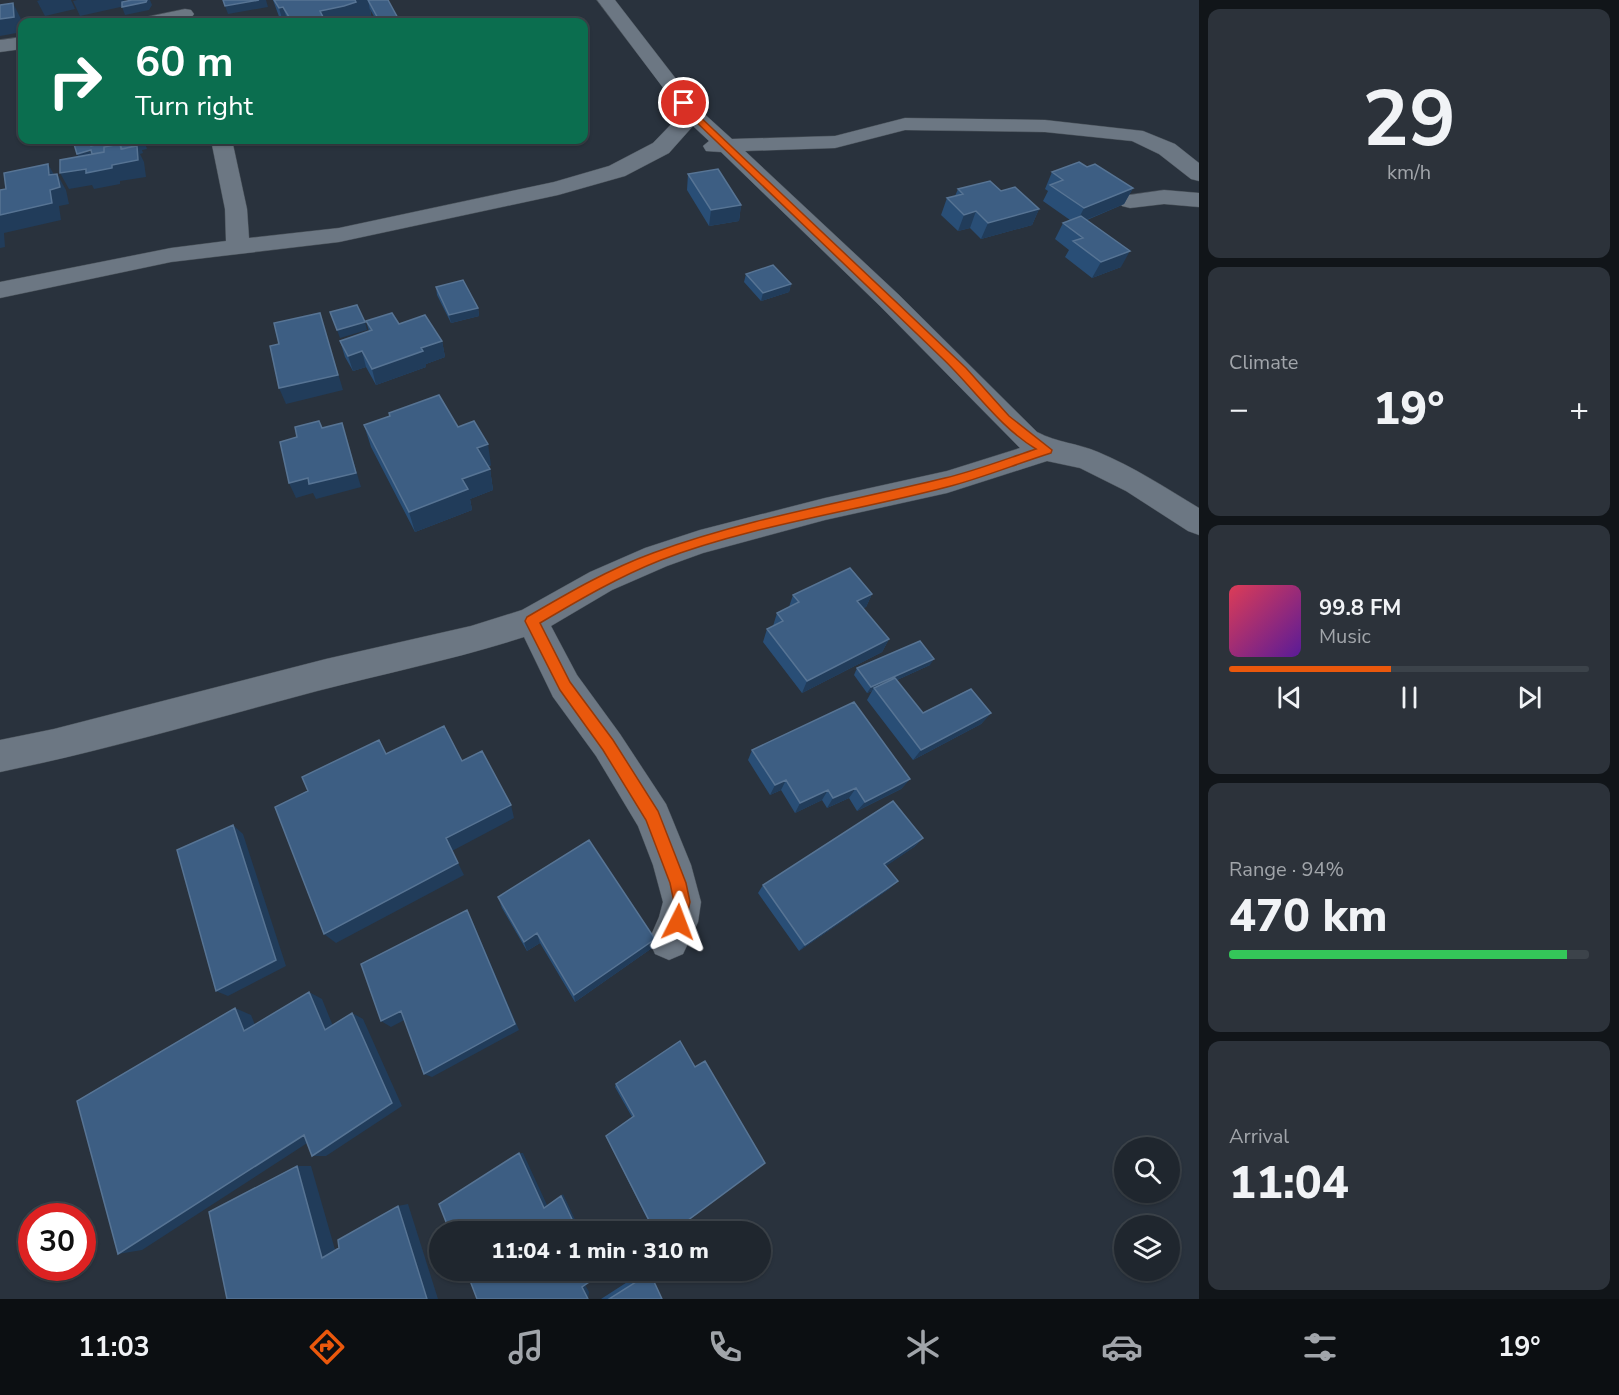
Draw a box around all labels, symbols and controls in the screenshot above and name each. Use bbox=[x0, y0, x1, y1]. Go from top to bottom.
text: 60 m bbox=[135, 34, 234, 91]
icon: right bbox=[36, 42, 114, 120]
text: 29 bbox=[1362, 66, 1456, 173]
pin bbox=[658, 77, 709, 128]
icon: arrive bbox=[667, 86, 700, 119]
text: Turn right bbox=[135, 88, 253, 125]
text: km/h bbox=[1387, 159, 1431, 186]
text: Climate bbox=[1229, 349, 1298, 376]
text: 19° bbox=[1373, 379, 1445, 440]
text: − bbox=[1229, 387, 1249, 432]
text: + bbox=[1569, 387, 1589, 432]
text: 99.8 FM bbox=[1319, 593, 1401, 623]
text: Music bbox=[1319, 623, 1371, 650]
icon: previous bbox=[1273, 681, 1306, 714]
icon: pause bbox=[1393, 681, 1426, 714]
icon: next bbox=[1513, 681, 1546, 714]
text: Range · 94% bbox=[1229, 856, 1344, 883]
text: 470 km bbox=[1229, 886, 1388, 947]
position arrow bbox=[646, 890, 710, 954]
text: Arrival bbox=[1229, 1123, 1289, 1150]
map controls bbox=[1114, 1137, 1180, 1281]
button: search bbox=[1114, 1137, 1180, 1203]
text: 11:04 bbox=[1229, 1153, 1349, 1214]
speed limit sign: 30 bbox=[18, 1203, 96, 1281]
button: layers bbox=[1114, 1215, 1180, 1281]
text: 11:04 · 1 min · 310 m bbox=[491, 1236, 709, 1266]
icon: directions bbox=[306, 1326, 348, 1368]
icon: music bbox=[505, 1326, 547, 1368]
icon: phone bbox=[704, 1326, 746, 1368]
icon: climate bbox=[902, 1326, 944, 1368]
icon: car bbox=[1101, 1326, 1143, 1368]
icon: filters bbox=[1299, 1326, 1341, 1368]
text: 11:03 bbox=[78, 1329, 150, 1366]
text: 19° bbox=[1498, 1329, 1541, 1366]

